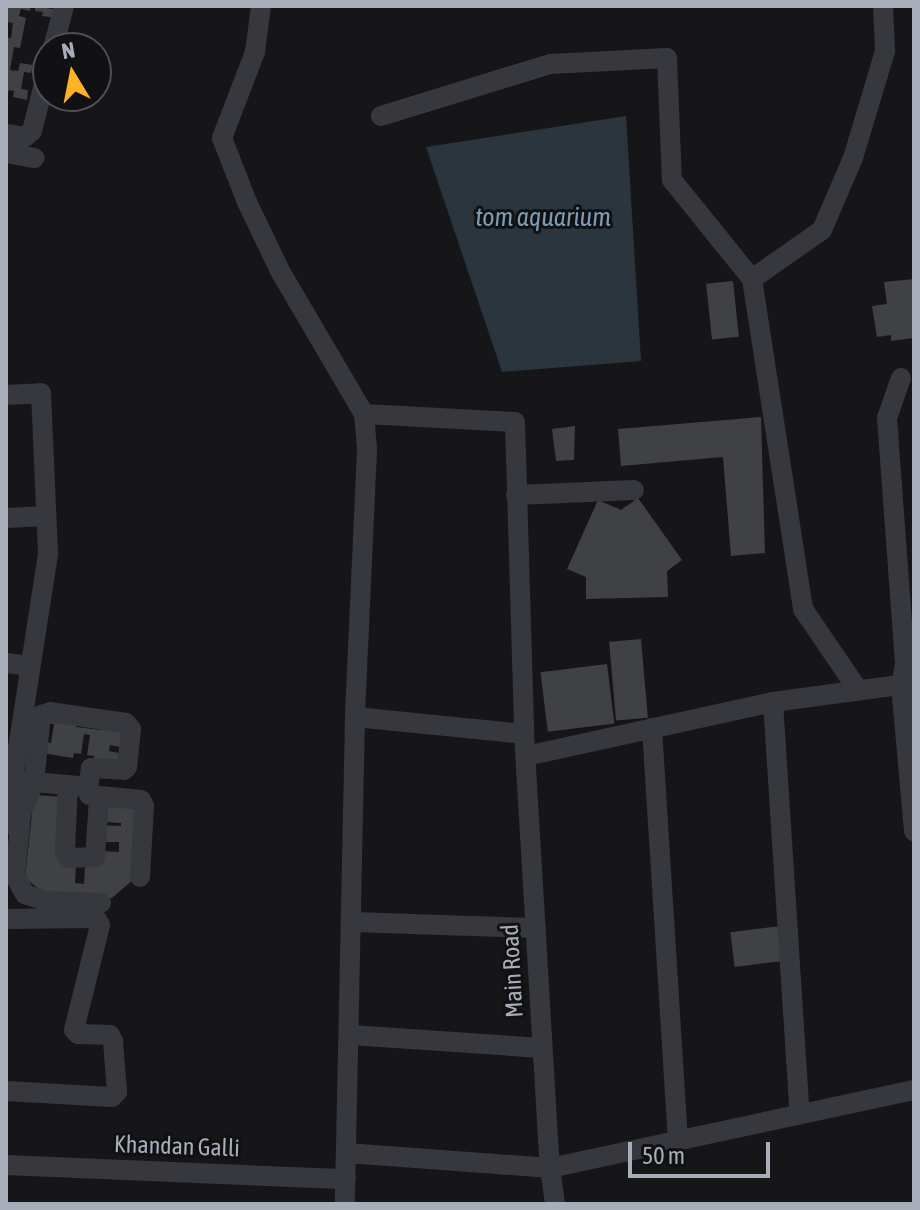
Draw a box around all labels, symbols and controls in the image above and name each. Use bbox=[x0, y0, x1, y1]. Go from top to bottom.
north arrow bbox=[32, 32, 112, 112]
text: N bbox=[60, 36, 77, 64]
water label: tom aquarium bbox=[475, 202, 611, 234]
street label: Main Road bbox=[495, 924, 529, 1018]
scale bar bbox=[632, 1126, 774, 1176]
street label: Khandan Galli bbox=[114, 1129, 240, 1163]
text: 50 m bbox=[642, 1142, 685, 1169]

